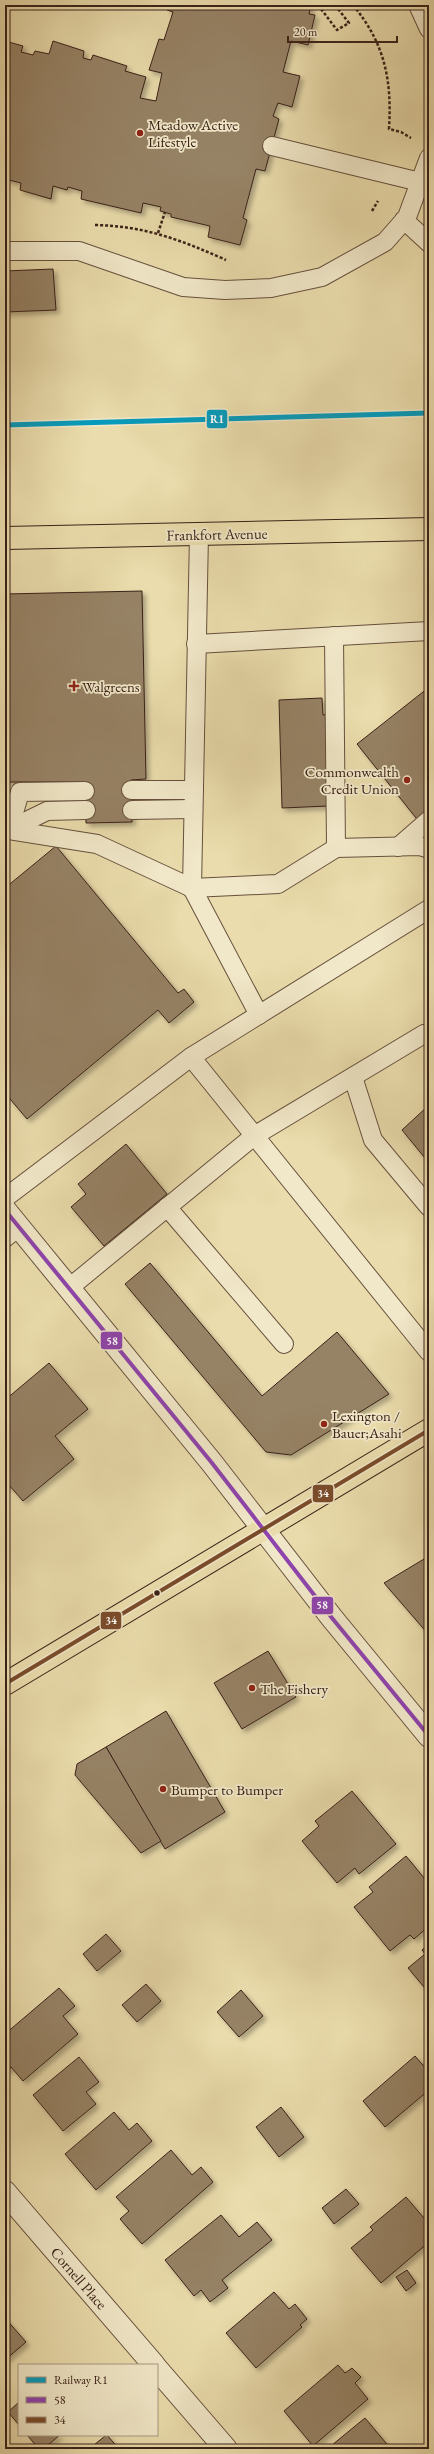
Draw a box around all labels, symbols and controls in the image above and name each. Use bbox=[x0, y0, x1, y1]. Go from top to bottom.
scale bar bbox=[288, 18, 397, 44]
text: 20 m bbox=[294, 24, 318, 40]
place label: Meadow Active Lifestyle bbox=[148, 115, 238, 151]
marker: Meadow Active Lifestyle bbox=[135, 128, 145, 138]
line badge: R1 bbox=[206, 409, 228, 429]
text: R1 bbox=[210, 412, 224, 426]
street label: Frankfort Avenue bbox=[166, 524, 268, 544]
place label: Walgreens bbox=[82, 677, 140, 696]
marker: Walgreens bbox=[69, 681, 79, 691]
place label: Commonwealth Credit Union bbox=[305, 762, 399, 798]
marker: Commonwealth Credit Union bbox=[402, 775, 412, 785]
line badge: 58 bbox=[100, 1331, 123, 1350]
text: 58 bbox=[106, 1334, 118, 1348]
place label: Lexington / Bauer;Asahi bbox=[332, 1406, 402, 1442]
marker: Lexington / Bauer;Asahi bbox=[319, 1419, 329, 1429]
line badge: 34 bbox=[312, 1484, 334, 1503]
text: 34 bbox=[317, 1486, 329, 1500]
unlabelled marker bbox=[152, 1588, 162, 1598]
line badge: 58 bbox=[311, 1596, 334, 1615]
text: 58 bbox=[316, 1598, 328, 1612]
line badge: 34 bbox=[100, 1611, 122, 1630]
text: 34 bbox=[105, 1613, 117, 1627]
place label: The Fishery bbox=[260, 1679, 328, 1698]
marker: The Fishery bbox=[247, 1683, 257, 1693]
place label: Bumper to Bumper bbox=[171, 1780, 283, 1799]
marker: Bumper to Bumper bbox=[158, 1784, 168, 1794]
street label: Cornell Place bbox=[47, 2243, 111, 2313]
legend bbox=[18, 2364, 158, 2436]
text: Railway R1 bbox=[54, 2372, 108, 2388]
text: 58 bbox=[54, 2392, 66, 2408]
text: 34 bbox=[54, 2412, 66, 2428]

